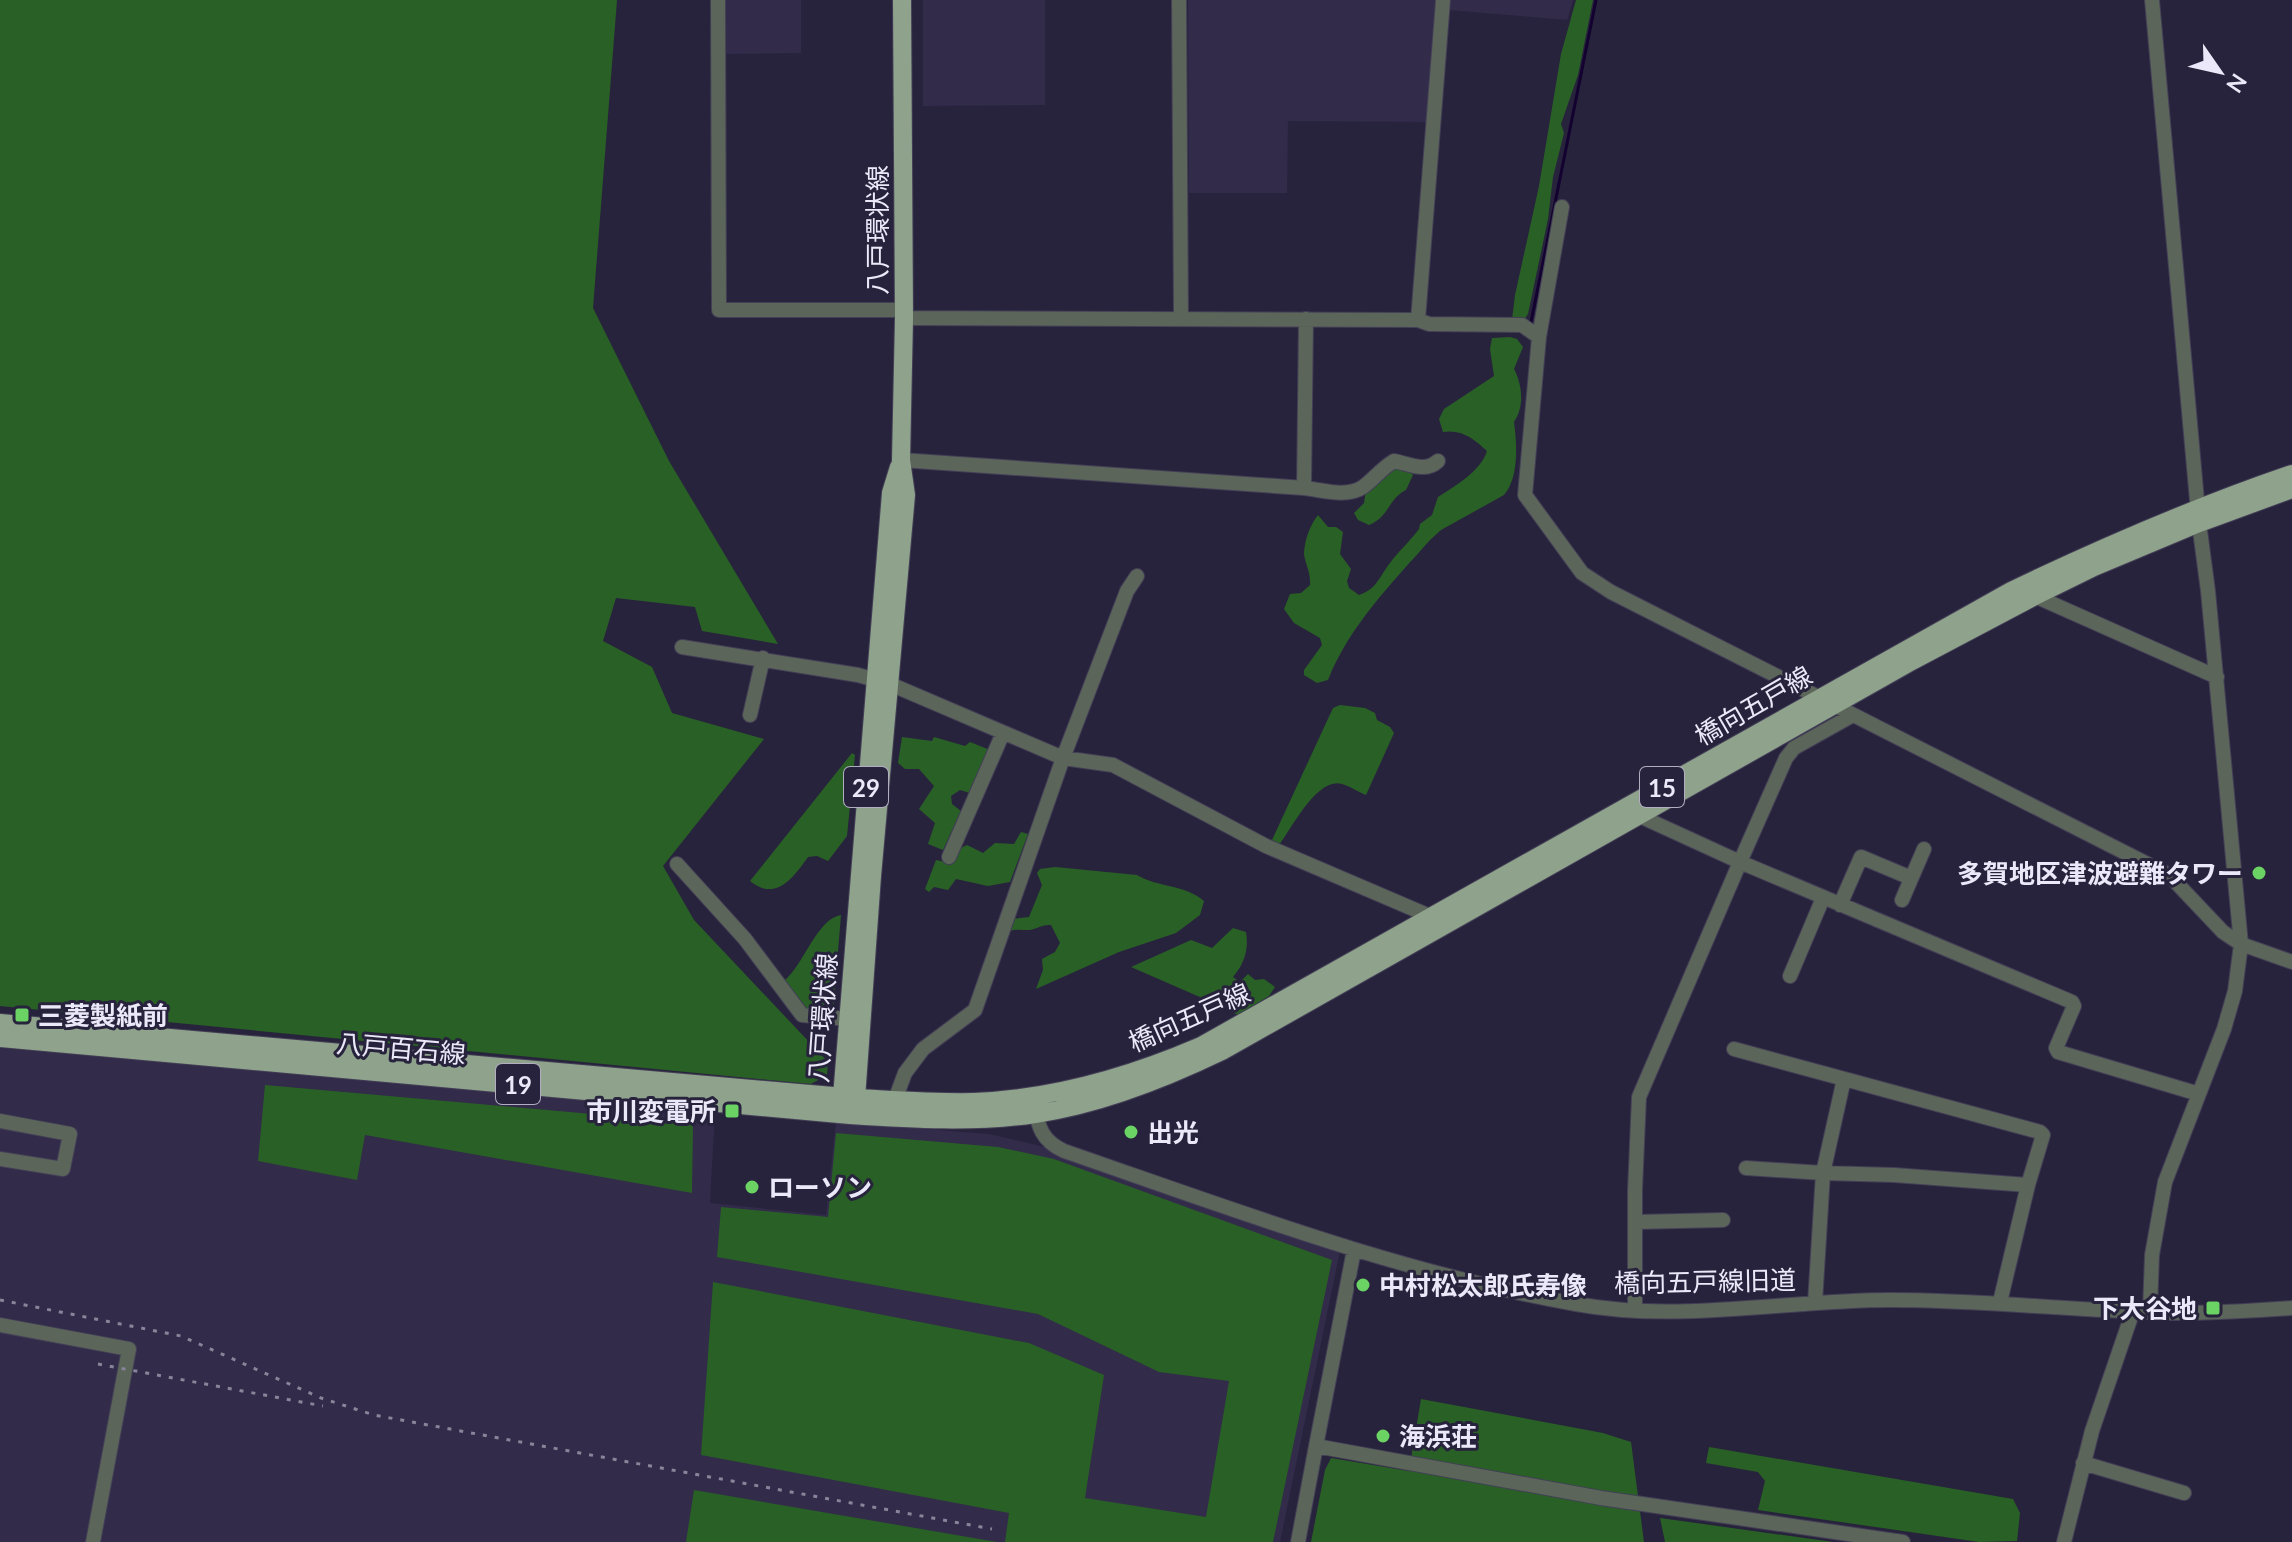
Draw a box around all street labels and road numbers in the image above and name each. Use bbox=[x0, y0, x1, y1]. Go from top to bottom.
street label: 八戸環状線 bbox=[861, 165, 893, 295]
street label: 橋向五戸線 bbox=[1689, 659, 1817, 751]
road number: 29 bbox=[844, 767, 888, 807]
road number: 15 bbox=[1640, 767, 1684, 807]
street label: 八戸環状線 bbox=[802, 952, 842, 1084]
street label: 橋向五戸線 bbox=[1123, 976, 1255, 1058]
street label: 八戸百石線 bbox=[335, 1026, 467, 1070]
road number: 19 bbox=[496, 1064, 540, 1104]
street label: 橋向五戸線旧道 bbox=[1614, 1263, 1796, 1299]

